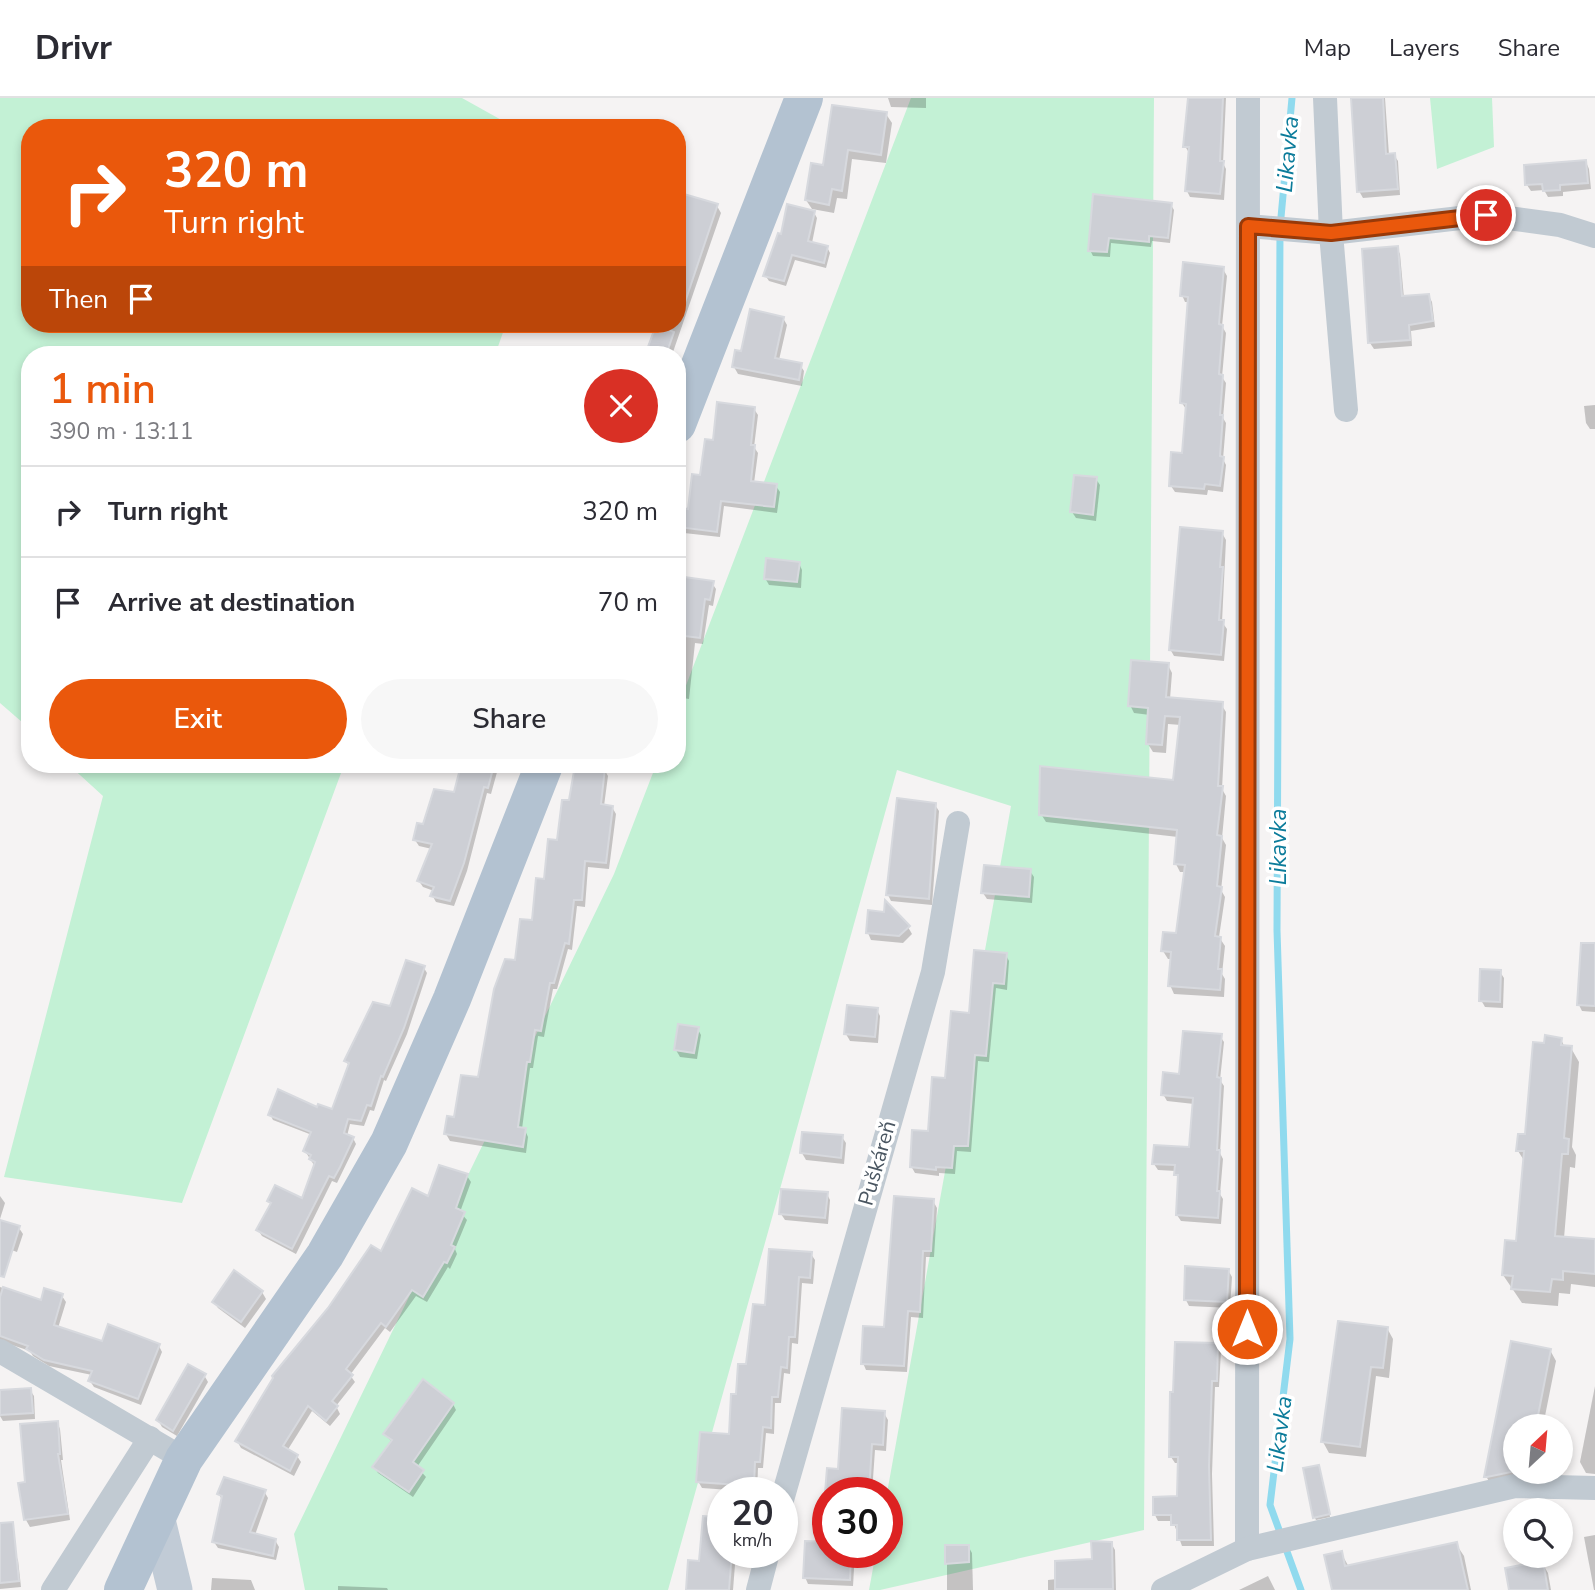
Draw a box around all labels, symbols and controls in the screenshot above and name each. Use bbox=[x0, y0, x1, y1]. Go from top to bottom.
text: Drivr bbox=[35, 26, 112, 71]
text: Map bbox=[1304, 32, 1351, 64]
text: Layers bbox=[1389, 32, 1460, 64]
text: Share bbox=[1498, 32, 1560, 64]
water label: Likavka bbox=[1269, 114, 1306, 194]
text: 320 m bbox=[164, 137, 308, 204]
icon: right bbox=[49, 147, 140, 238]
pin bbox=[1456, 185, 1516, 245]
icon: arrive bbox=[1467, 196, 1505, 234]
text: Turn right bbox=[164, 201, 304, 244]
icon: arrive bbox=[122, 280, 160, 318]
text: Then bbox=[49, 282, 108, 317]
text: 1 min bbox=[49, 361, 156, 418]
button: close bbox=[584, 369, 658, 443]
text: 390 m · 13:11 bbox=[49, 416, 194, 447]
icon: right bbox=[49, 493, 87, 531]
text: Turn right bbox=[108, 494, 227, 529]
text: 320 m bbox=[582, 494, 658, 529]
icon: arrive bbox=[49, 584, 87, 622]
text: Arrive at destination bbox=[108, 585, 355, 620]
text: 70 m bbox=[598, 585, 658, 620]
button: Exit bbox=[49, 679, 347, 759]
button: Share bbox=[361, 679, 658, 759]
water label: Likavka bbox=[1263, 809, 1294, 885]
street label: Puškáreň bbox=[852, 1117, 902, 1209]
position arrow bbox=[1210, 1292, 1284, 1366]
water label: Likavka bbox=[1259, 1394, 1300, 1474]
north arrow bbox=[1503, 1414, 1573, 1484]
map controls bbox=[1503, 1414, 1573, 1568]
speed limit sign: 30 bbox=[812, 1477, 903, 1568]
text: 20 bbox=[731, 1490, 774, 1537]
button: search bbox=[1503, 1498, 1573, 1568]
text: km/h bbox=[733, 1528, 772, 1552]

